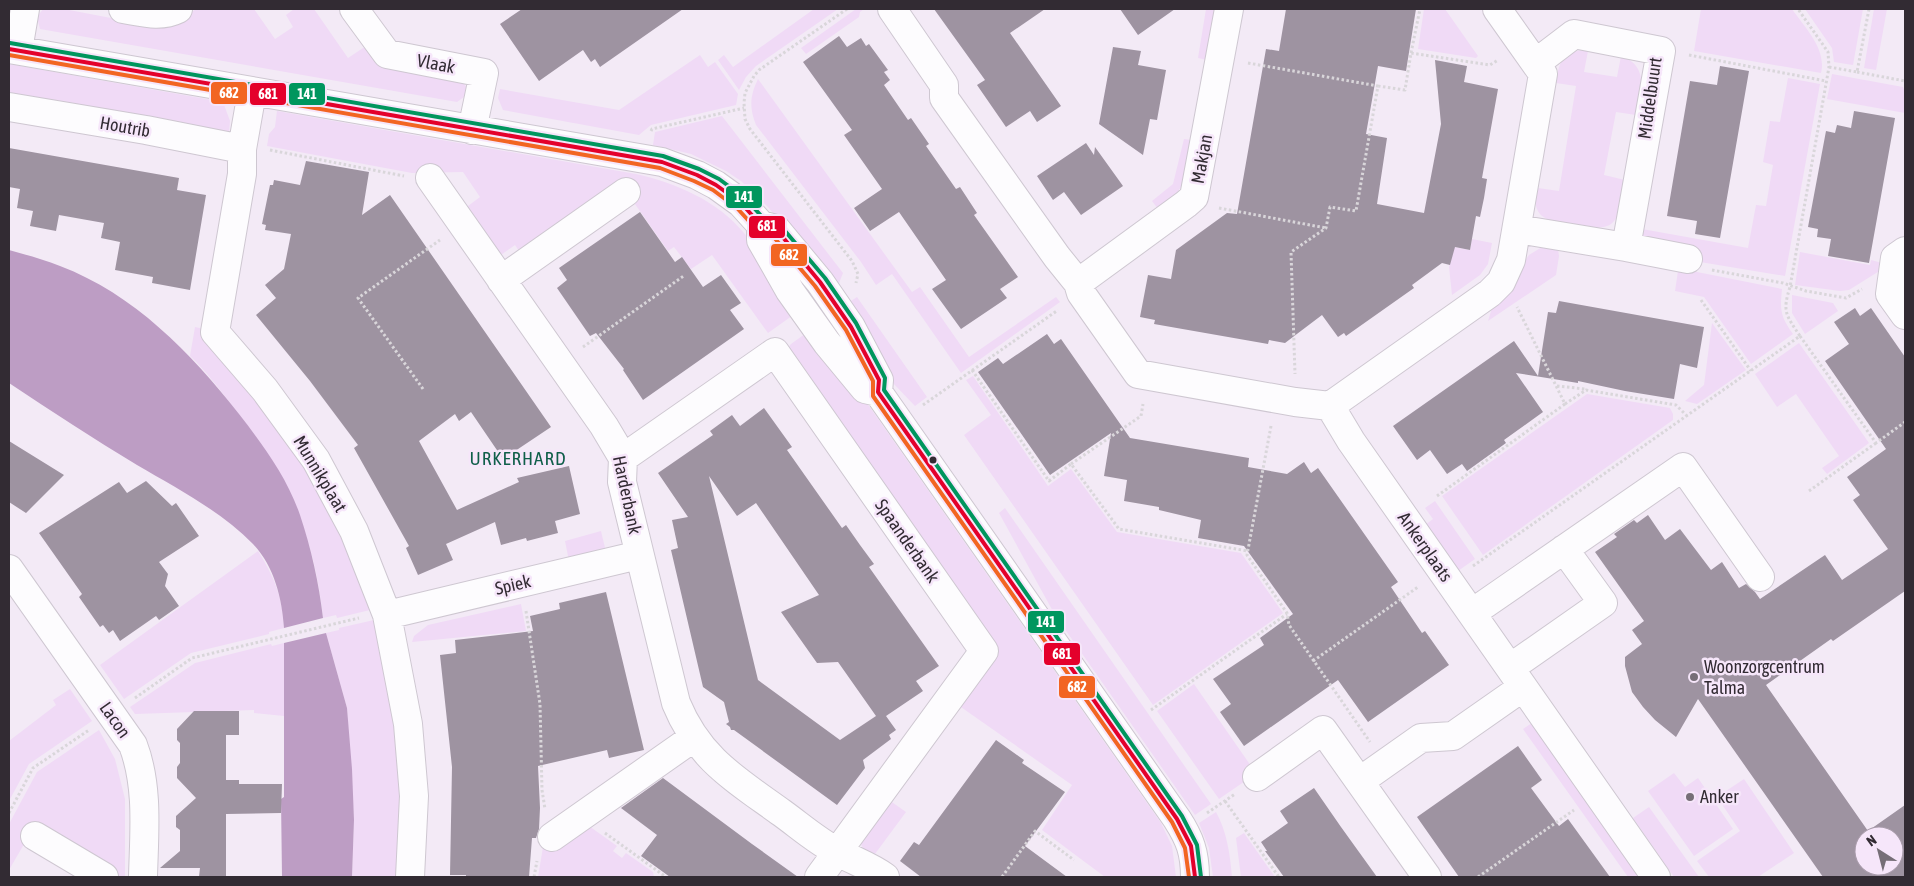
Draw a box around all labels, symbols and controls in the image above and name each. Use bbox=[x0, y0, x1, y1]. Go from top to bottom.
street label: Vlaak bbox=[415, 50, 457, 77]
street label: Middelbuurt bbox=[1633, 56, 1666, 140]
line badge: 682 bbox=[210, 81, 248, 105]
line badge: 681 bbox=[249, 82, 287, 106]
line badge: 141 bbox=[288, 82, 326, 106]
text: 682 bbox=[219, 85, 239, 101]
text: 681 bbox=[258, 86, 278, 102]
text: 141 bbox=[297, 86, 317, 102]
street label: Houtrib bbox=[98, 112, 152, 141]
street label: Makjan bbox=[1187, 133, 1216, 185]
line badge: 141 bbox=[725, 185, 763, 209]
text: 141 bbox=[734, 189, 754, 205]
line badge: 681 bbox=[748, 215, 786, 239]
text: 681 bbox=[757, 218, 777, 234]
line badge: 682 bbox=[770, 243, 808, 267]
text: 682 bbox=[779, 247, 799, 263]
street label: Munnikplaat bbox=[289, 432, 351, 516]
district label: URKERHARD bbox=[469, 447, 567, 469]
street label: Harderbank bbox=[609, 454, 646, 536]
unlabelled marker bbox=[928, 455, 938, 465]
street label: Spaanderbank bbox=[871, 495, 944, 587]
street label: Ankerplaats bbox=[1394, 508, 1457, 586]
street label: Spiek bbox=[493, 570, 533, 599]
line badge: 141 bbox=[1027, 610, 1065, 634]
text: 141 bbox=[1036, 614, 1056, 630]
line badge: 681 bbox=[1043, 642, 1081, 666]
text: 681 bbox=[1052, 646, 1072, 662]
place label: Woonzorgcentrum Talma bbox=[1704, 656, 1825, 698]
marker: Woonzorgcentrum Talma bbox=[1688, 671, 1700, 683]
line badge: 682 bbox=[1058, 675, 1096, 699]
text: 682 bbox=[1067, 679, 1087, 695]
street label: Lacon bbox=[96, 698, 135, 742]
place label: Anker bbox=[1700, 786, 1739, 807]
marker: Anker bbox=[1684, 791, 1696, 803]
north arrow bbox=[1854, 826, 1904, 876]
text: N bbox=[1863, 832, 1879, 849]

